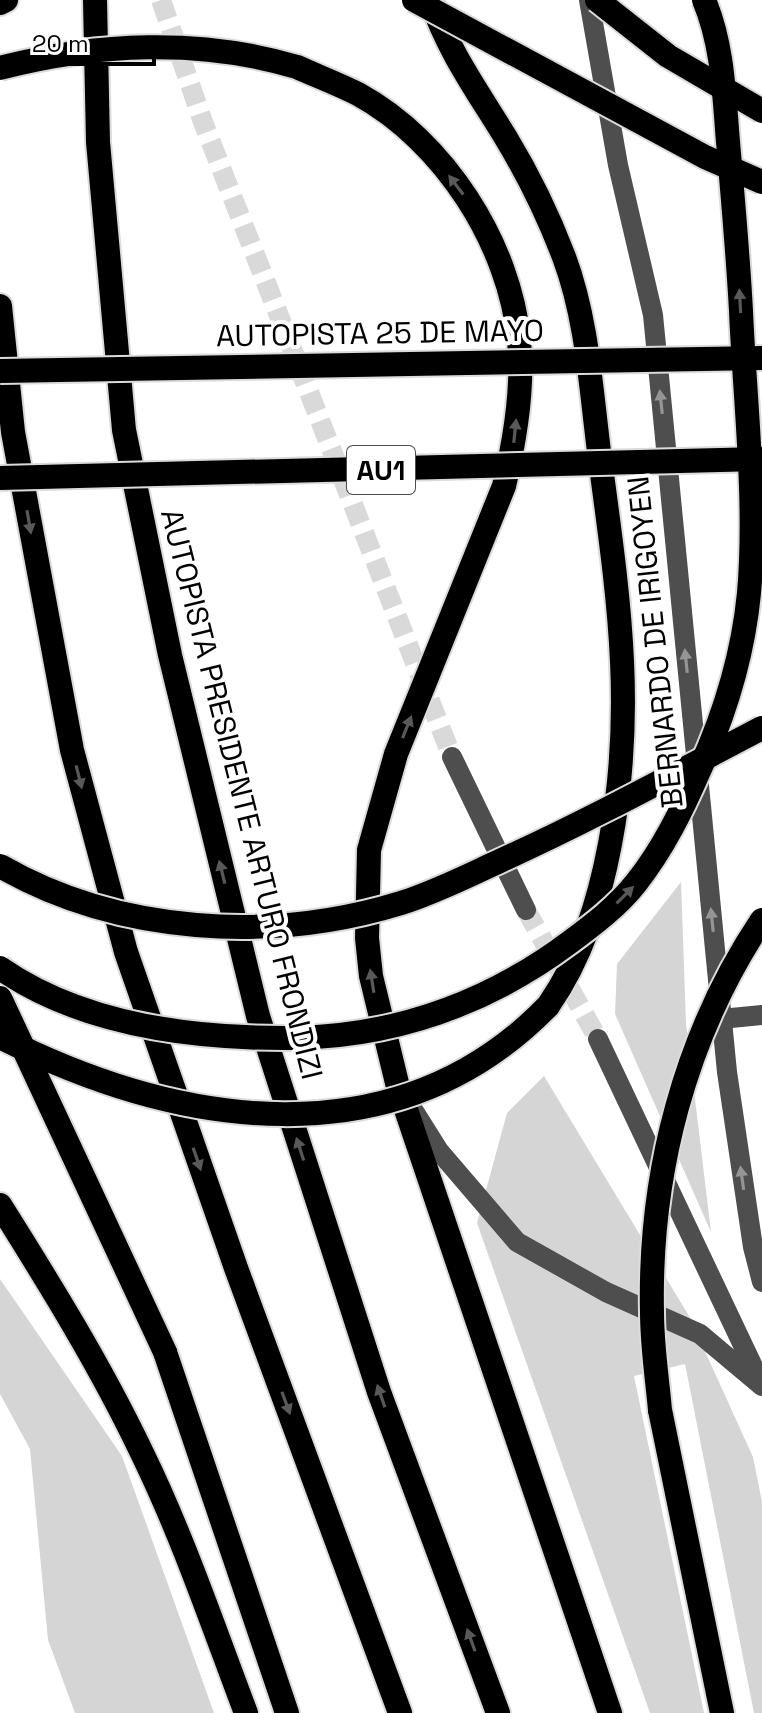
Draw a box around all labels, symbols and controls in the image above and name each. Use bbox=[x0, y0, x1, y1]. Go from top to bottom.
scale bar bbox=[20, 16, 154, 66]
text: 20 m bbox=[32, 28, 89, 59]
one-way arrow bbox=[449, 175, 465, 196]
one-way arrow bbox=[733, 288, 746, 313]
street label: AUTOPISTA 25 DE MAYO bbox=[216, 311, 544, 355]
one-way arrow bbox=[655, 390, 668, 415]
one-way arrow bbox=[508, 418, 521, 443]
road number: AU1 bbox=[347, 446, 415, 494]
street label: BERNARDO DE IRIGOYEN bbox=[618, 474, 692, 810]
street label: AUTOPISTA PRESIDENTE ARTURO FRONDIZI bbox=[152, 505, 332, 1083]
one-way arrow bbox=[24, 509, 36, 534]
one-way arrow bbox=[680, 648, 693, 673]
one-way arrow bbox=[401, 715, 414, 739]
one-way arrow bbox=[73, 764, 85, 789]
one-way arrow bbox=[216, 859, 228, 884]
one-way arrow bbox=[615, 886, 634, 905]
one-way arrow bbox=[705, 907, 718, 932]
one-way arrow bbox=[365, 968, 378, 993]
one-way arrow bbox=[294, 1136, 306, 1160]
one-way arrow bbox=[191, 1147, 204, 1171]
one-way arrow bbox=[735, 1165, 748, 1190]
one-way arrow bbox=[374, 1384, 386, 1408]
one-way arrow bbox=[280, 1391, 292, 1415]
one-way arrow bbox=[464, 1628, 476, 1652]

